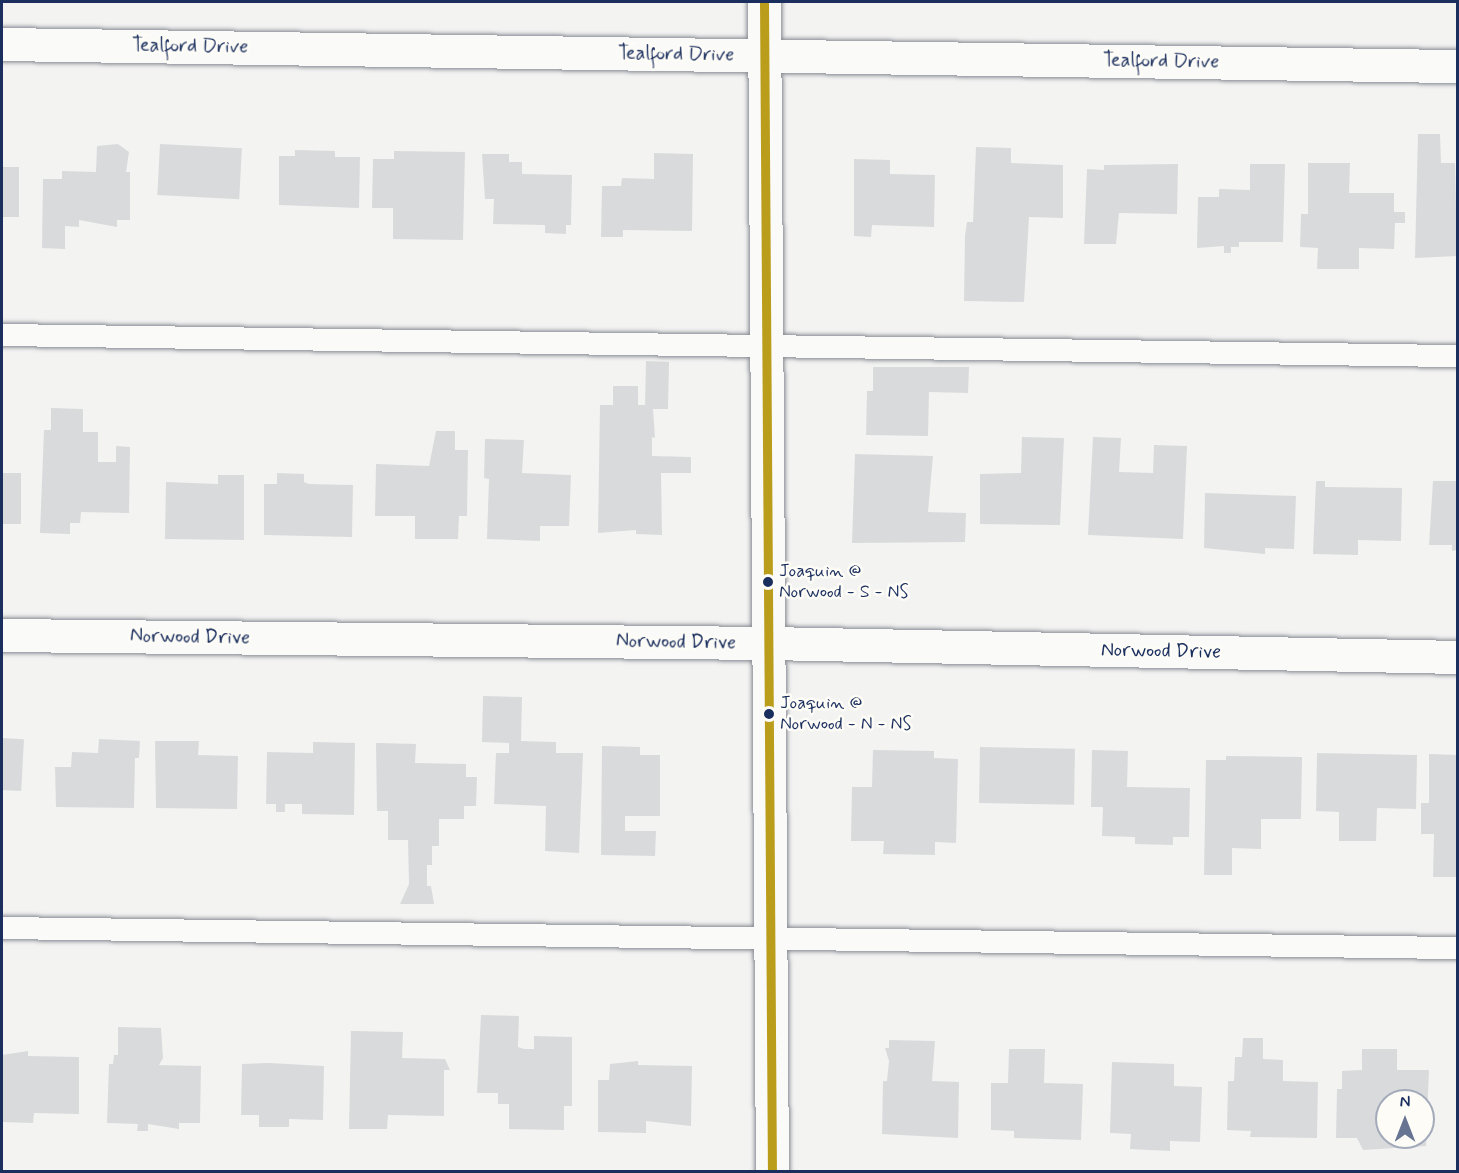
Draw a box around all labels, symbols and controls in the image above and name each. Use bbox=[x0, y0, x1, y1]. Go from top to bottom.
street label: Tealford Drive bbox=[132, 33, 248, 59]
street label: Tealford Drive bbox=[618, 41, 734, 67]
street label: Tealford Drive bbox=[1103, 48, 1219, 74]
place label: Joaquin @ Norwood - S - NS bbox=[779, 561, 909, 604]
marker: Joaquin @ Norwood - S - NS bbox=[762, 576, 774, 588]
street label: Norwood Drive bbox=[130, 624, 250, 650]
street label: Norwood Drive bbox=[616, 629, 736, 655]
street label: Norwood Drive bbox=[1101, 638, 1221, 664]
place label: Joaquin @ Norwood - N - NS bbox=[780, 693, 912, 736]
marker: Joaquin @ Norwood - N - NS bbox=[763, 708, 775, 720]
north arrow bbox=[1375, 1089, 1435, 1149]
text: N bbox=[1400, 1092, 1410, 1113]

